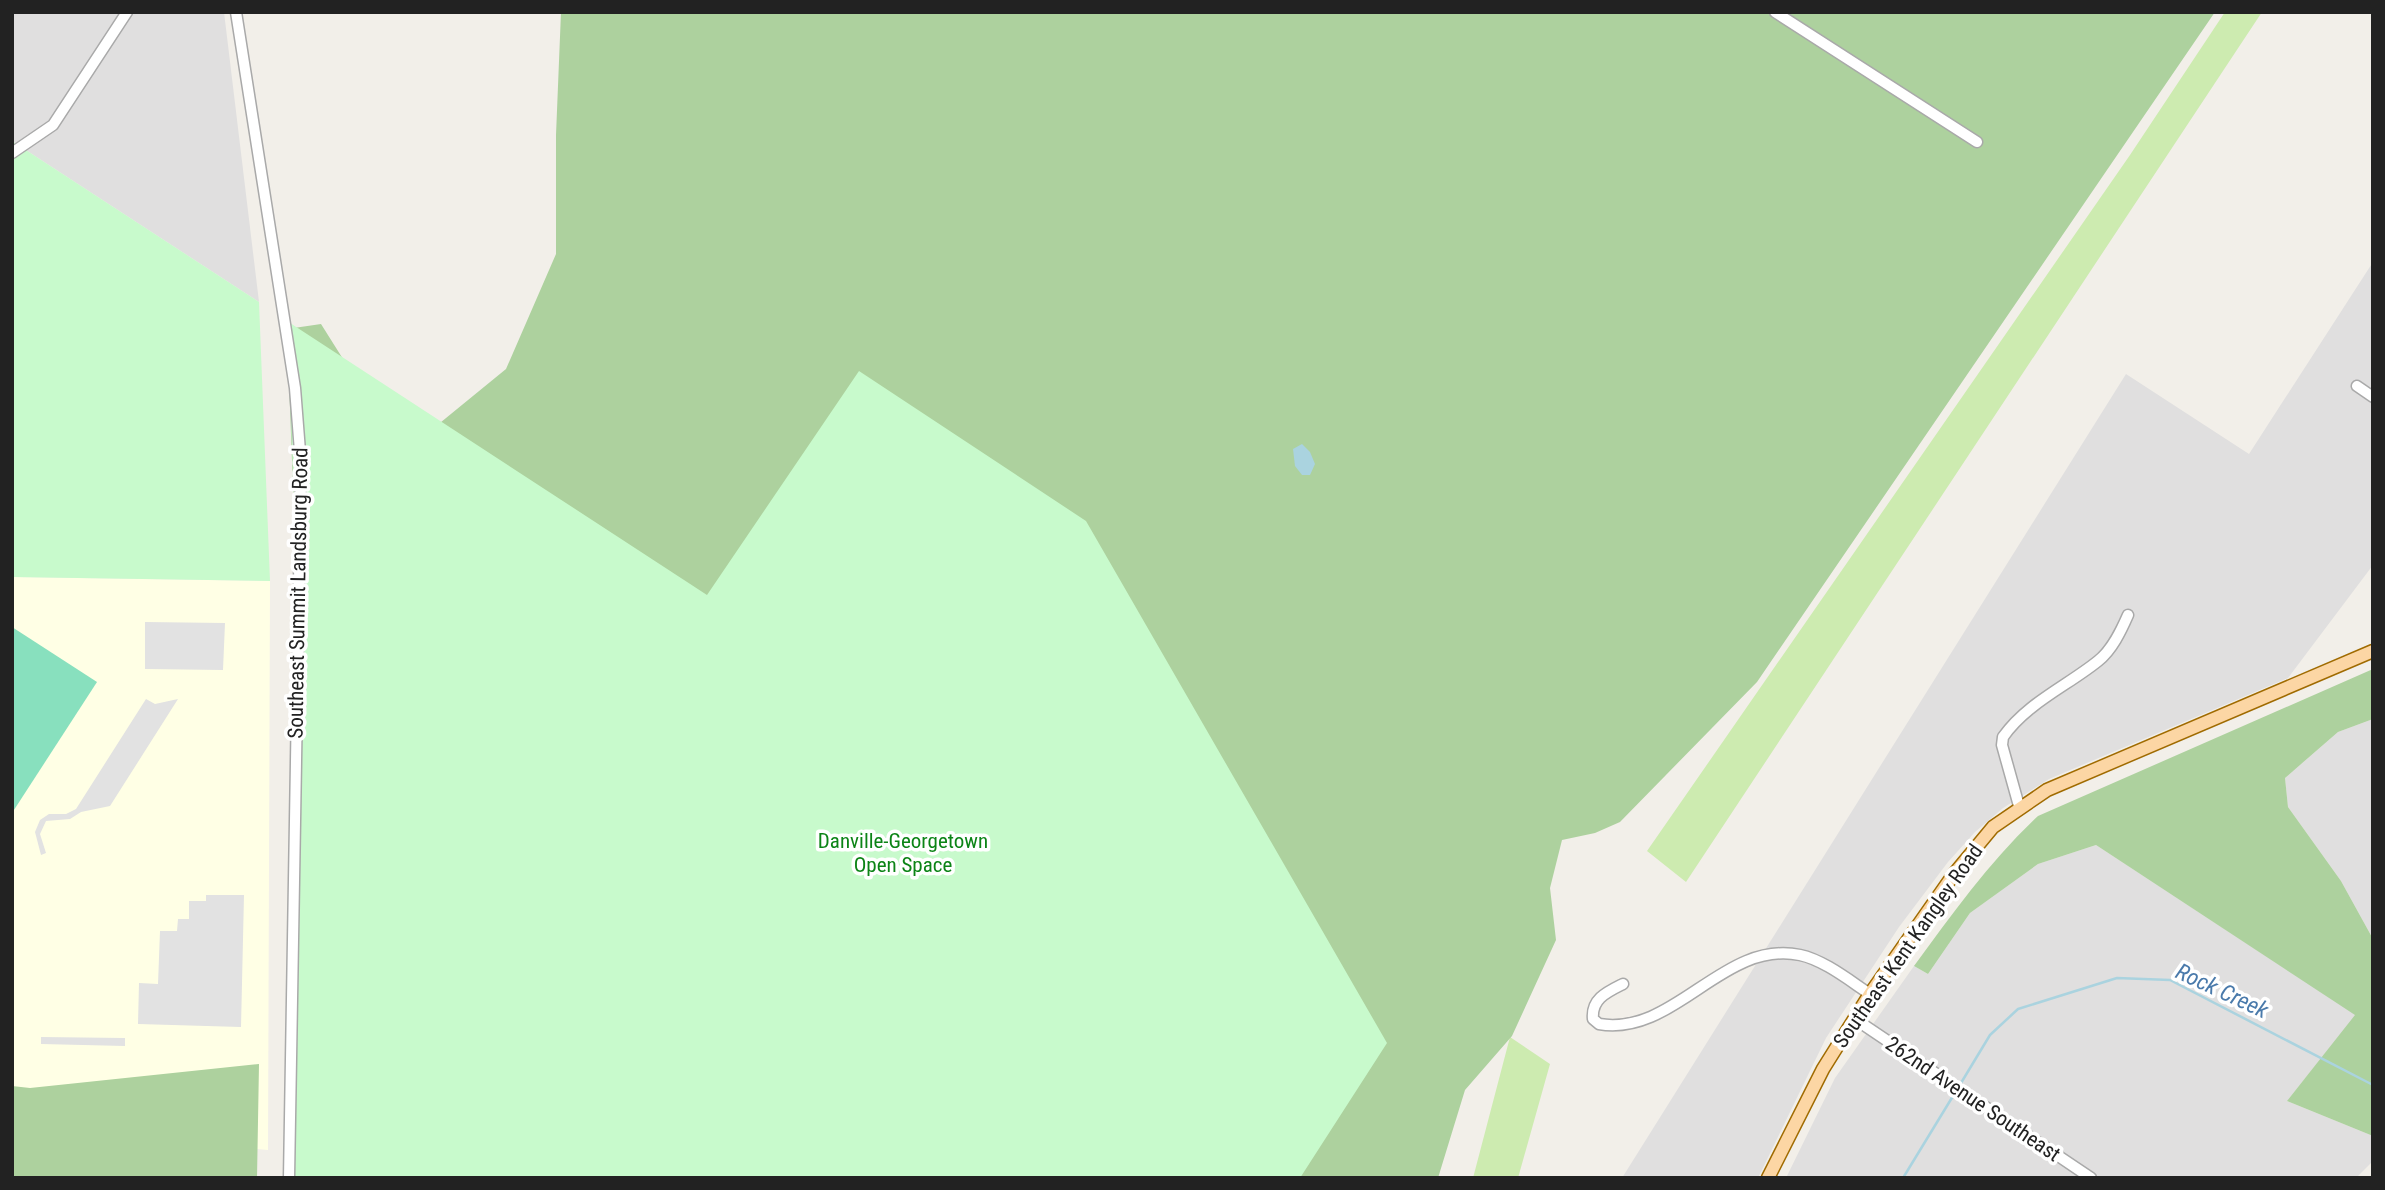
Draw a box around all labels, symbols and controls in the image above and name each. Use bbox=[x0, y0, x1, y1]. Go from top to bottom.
street label: Southeast Summit Landsburg Road bbox=[283, 447, 313, 739]
park label: Danville-Georgetown Open Space bbox=[818, 829, 988, 877]
street label: Southeast Kent Kangley Road bbox=[1828, 840, 1988, 1052]
water label: Rock Creek bbox=[2172, 958, 2273, 1025]
street label: 262nd Avenue Southeast bbox=[1881, 1032, 2065, 1166]

